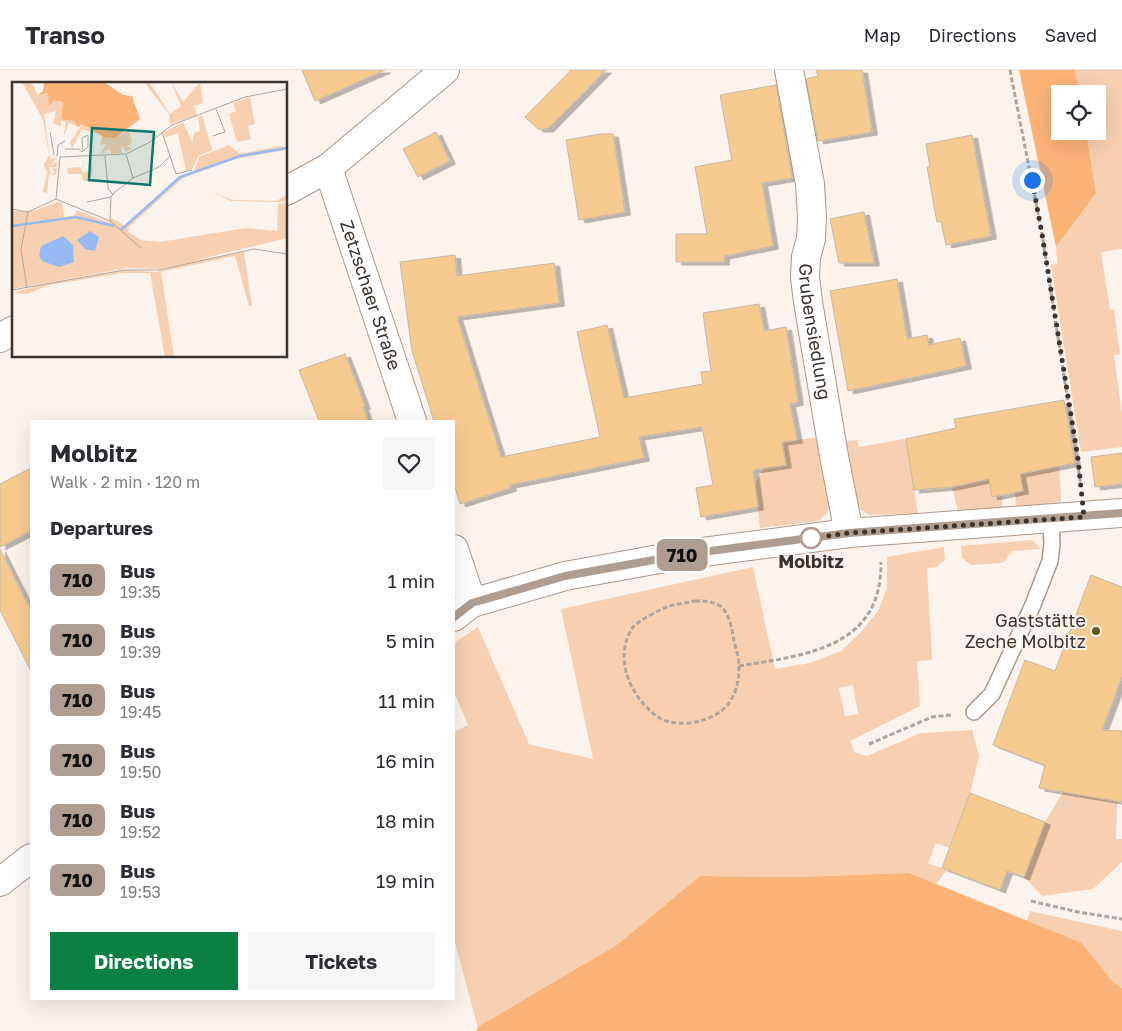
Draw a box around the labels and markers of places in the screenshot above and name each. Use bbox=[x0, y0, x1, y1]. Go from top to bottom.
marker: Molbitz bbox=[800, 527, 822, 549]
place label: Molbitz bbox=[778, 550, 844, 572]
place label: Gaststätte Zeche Molbitz bbox=[965, 609, 1086, 652]
marker: Gaststätte Zeche Molbitz bbox=[1090, 625, 1102, 637]

